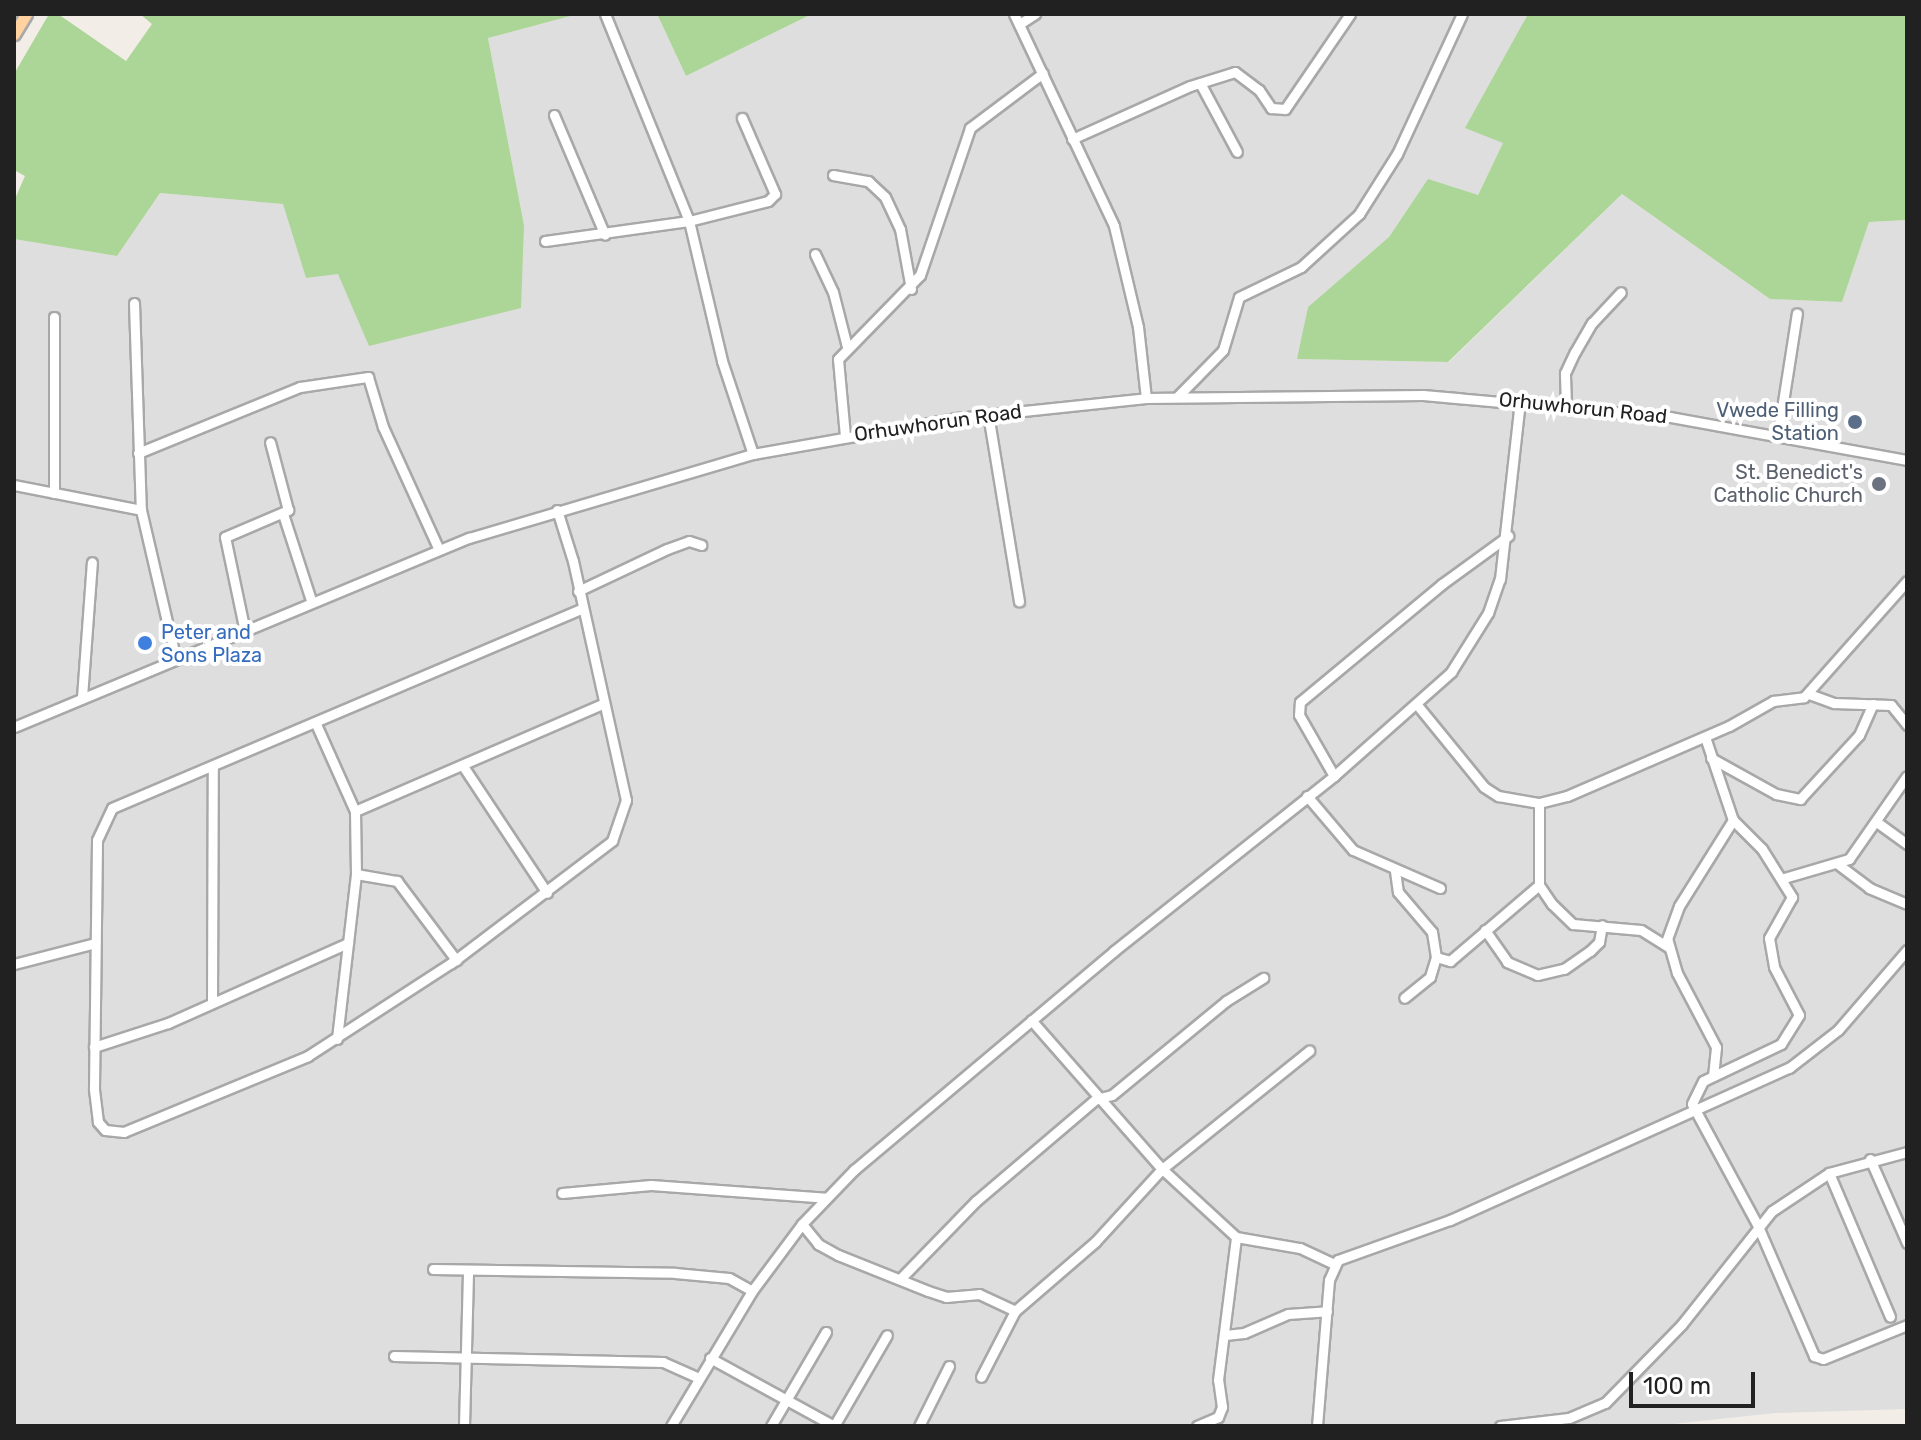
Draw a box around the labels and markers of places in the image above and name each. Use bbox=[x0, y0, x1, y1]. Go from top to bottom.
place label: Vwede Filling Station bbox=[1716, 398, 1839, 445]
marker: Vwede Filling Station bbox=[1846, 413, 1864, 431]
place label: St. Benedict's Catholic Church bbox=[1713, 460, 1863, 507]
marker: St. Benedict's Catholic Church bbox=[1870, 475, 1888, 493]
place label: Peter and Sons Plaza bbox=[161, 620, 262, 667]
marker: Peter and Sons Plaza bbox=[136, 634, 154, 652]

